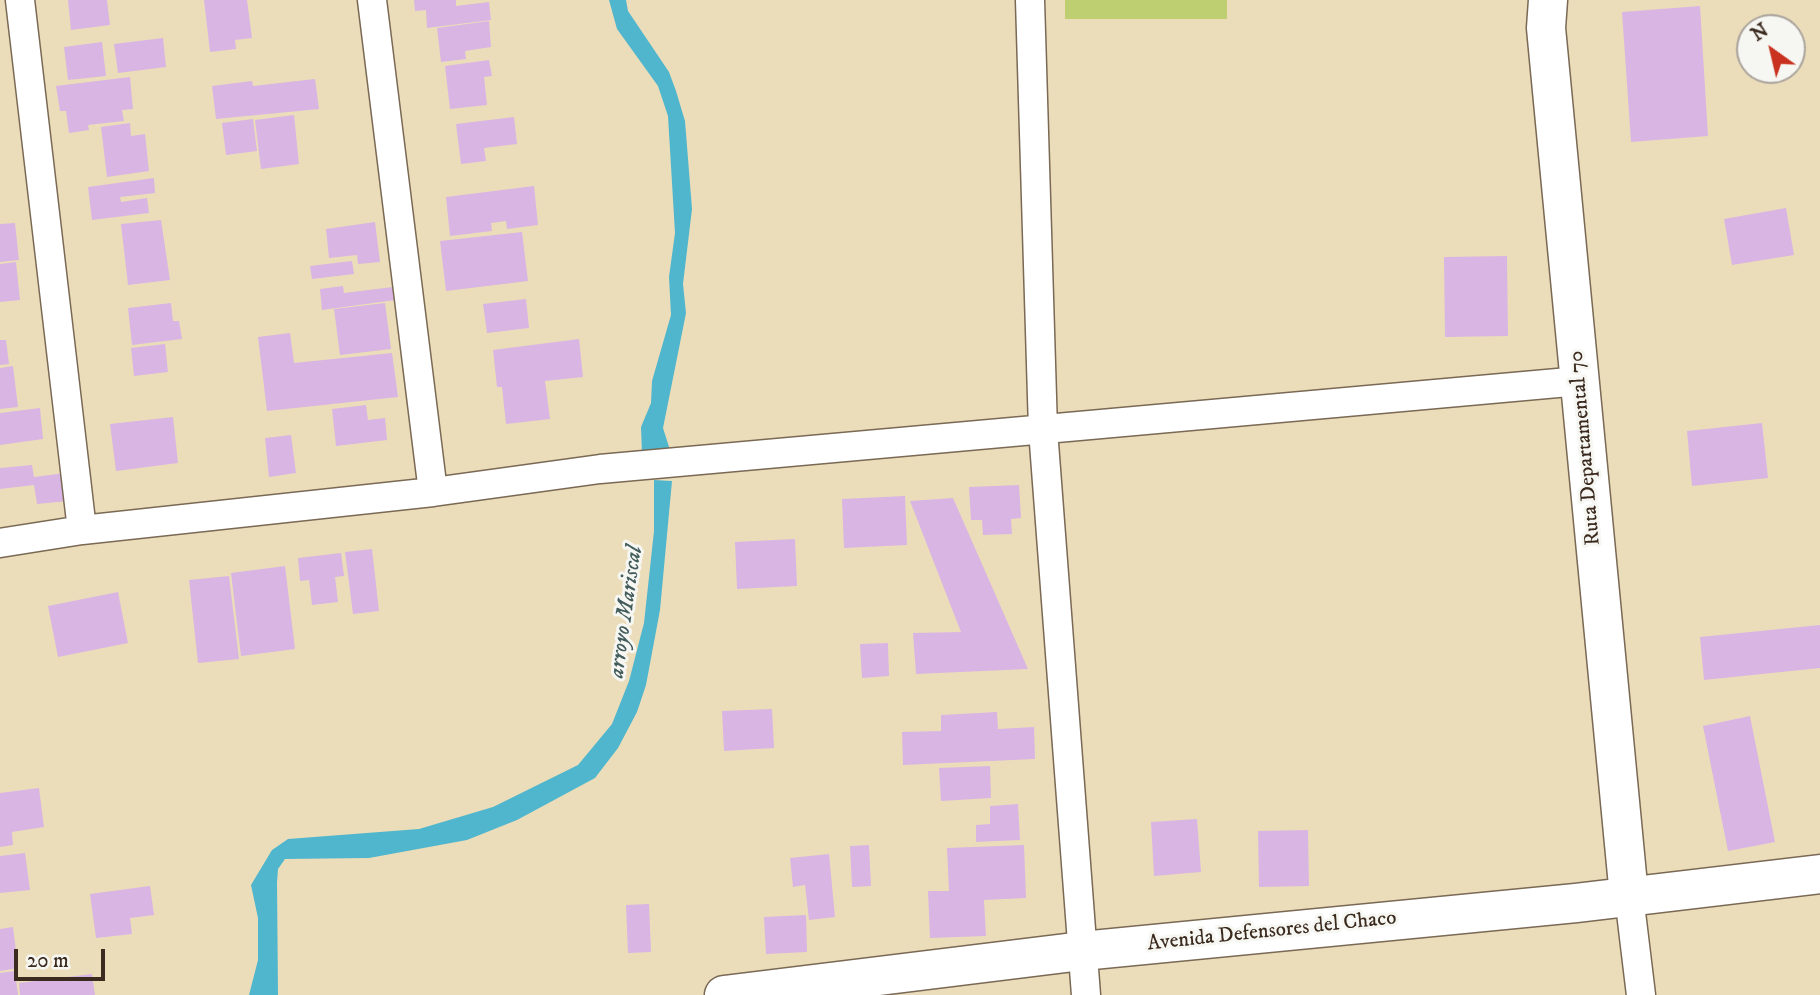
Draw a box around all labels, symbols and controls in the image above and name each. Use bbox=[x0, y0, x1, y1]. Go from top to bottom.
north arrow bbox=[1736, 14, 1806, 84]
text: N bbox=[1747, 19, 1773, 47]
street label: Ruta Departamental 70 bbox=[1565, 349, 1607, 547]
water label: arroyo Mariscal bbox=[604, 544, 650, 680]
street label: Avenida Defensores del Chaco bbox=[1146, 906, 1398, 958]
scale bar bbox=[18, 936, 108, 980]
text: 20 m bbox=[27, 948, 69, 974]

